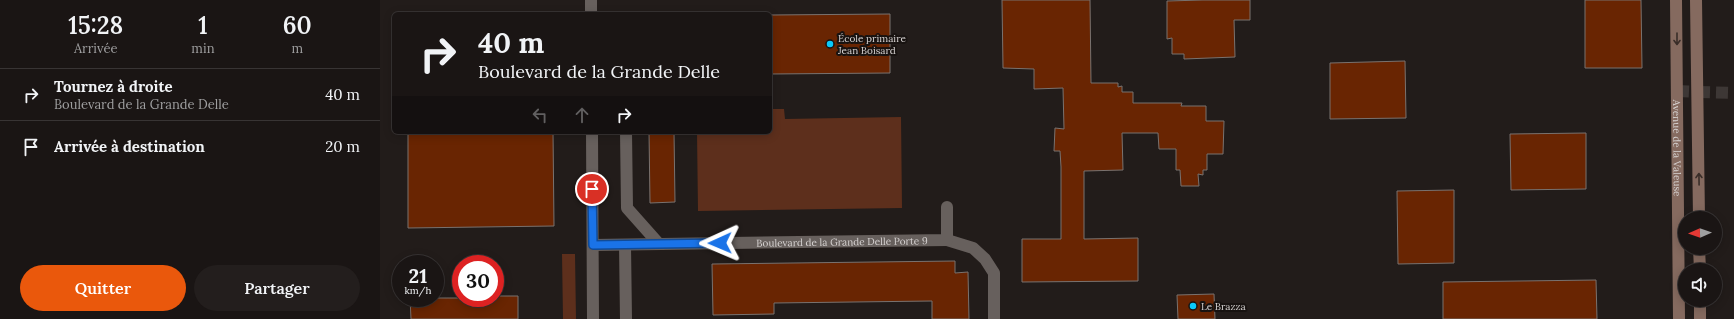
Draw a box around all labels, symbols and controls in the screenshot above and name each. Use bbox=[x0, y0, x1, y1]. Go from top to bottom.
text: 15:28 bbox=[68, 10, 123, 41]
text: 1 bbox=[198, 10, 208, 41]
text: 60 bbox=[283, 10, 312, 41]
text: 40 m bbox=[478, 25, 544, 61]
icon: right bbox=[412, 28, 464, 80]
place label: École primaire Jean Boisard bbox=[837, 32, 906, 57]
one-way arrow bbox=[1673, 32, 1681, 45]
marker: École primaire Jean Boisard bbox=[825, 39, 835, 49]
text: Arrivée bbox=[74, 40, 117, 57]
text: min bbox=[191, 40, 215, 57]
text: m bbox=[291, 40, 303, 57]
text: Boulevard de la Grande Delle bbox=[478, 60, 720, 83]
text: Tournez à droite bbox=[54, 77, 173, 96]
icon: right bbox=[20, 84, 42, 106]
text: 40 m bbox=[325, 85, 360, 104]
text: Boulevard de la Grande Delle bbox=[54, 96, 229, 113]
street label: Avenue de la Valeuse bbox=[1670, 99, 1684, 197]
icon: left bbox=[529, 104, 551, 126]
icon: ahead bbox=[571, 104, 593, 126]
icon: right bbox=[613, 104, 635, 126]
icon: arrive bbox=[20, 136, 42, 158]
text: Arrivée à destination bbox=[54, 137, 205, 156]
text: 20 m bbox=[325, 137, 360, 156]
pin bbox=[575, 172, 609, 206]
one-way arrow bbox=[1695, 173, 1702, 186]
icon: arrive bbox=[581, 178, 603, 200]
north arrow bbox=[1678, 211, 1722, 255]
map controls bbox=[1678, 211, 1722, 307]
position arrow bbox=[699, 222, 741, 264]
street label: Boulevard de la Grande Delle Porte 9 bbox=[756, 234, 928, 250]
speed limit sign: 30 bbox=[452, 255, 504, 307]
text: 21 bbox=[409, 263, 427, 288]
button: sound bbox=[1678, 263, 1722, 307]
button: Quitter bbox=[20, 265, 186, 311]
button: Partager bbox=[194, 265, 360, 311]
text: km/h bbox=[404, 284, 432, 297]
place label: Le Brazza bbox=[1201, 300, 1246, 313]
marker: Le Brazza bbox=[1188, 301, 1198, 311]

